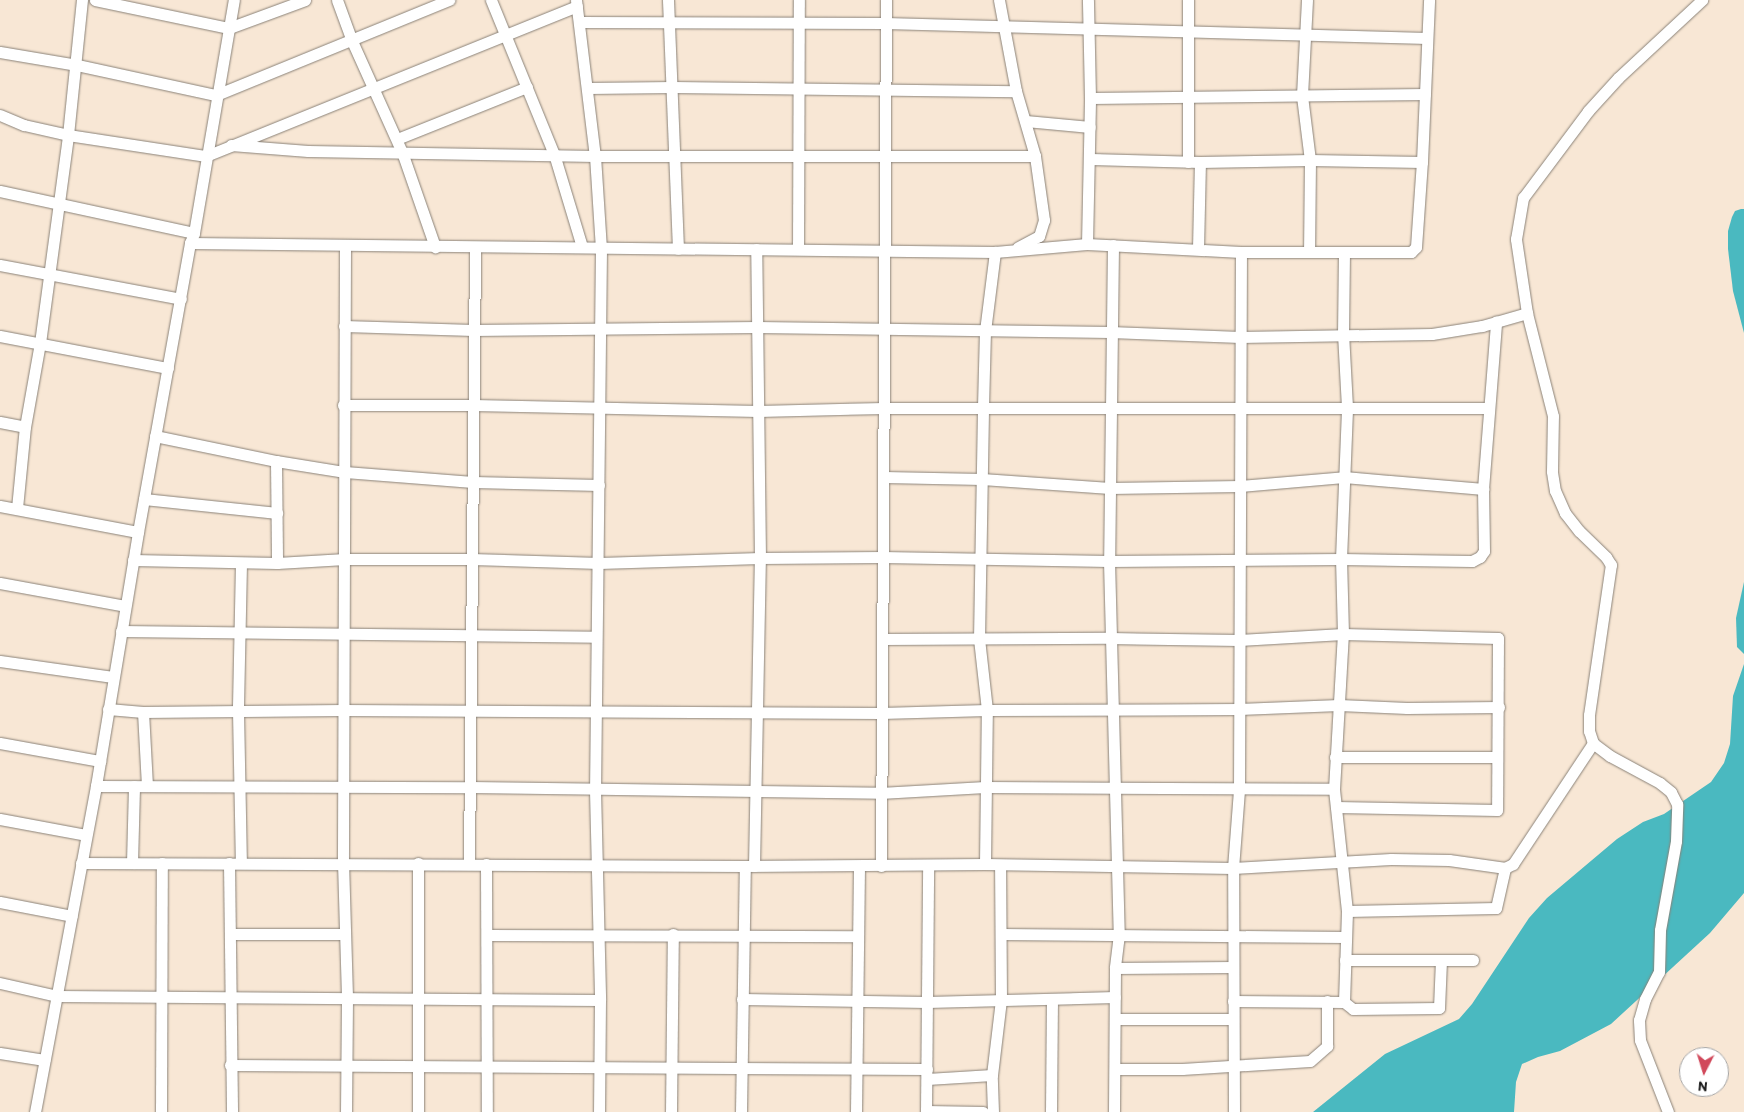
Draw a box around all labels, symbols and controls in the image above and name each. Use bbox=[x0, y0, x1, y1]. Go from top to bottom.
north arrow bbox=[1679, 1047, 1729, 1097]
text: N bbox=[1697, 1078, 1708, 1095]

